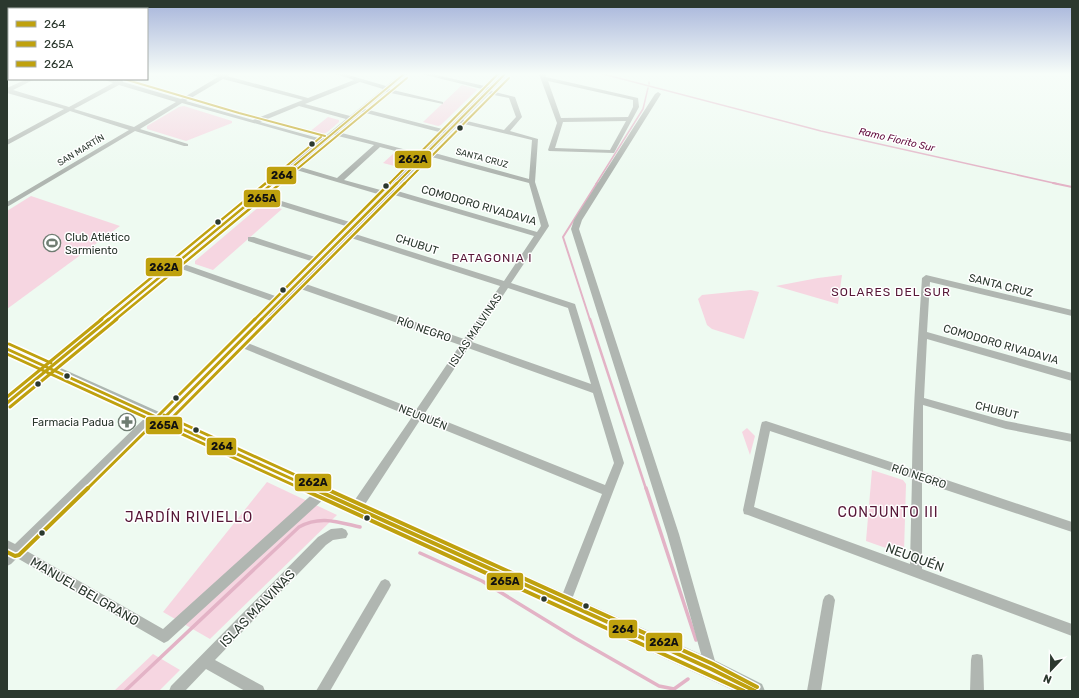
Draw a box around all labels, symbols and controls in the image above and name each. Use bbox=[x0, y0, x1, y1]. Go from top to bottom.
legend bbox=[8, 8, 148, 80]
text: 264 bbox=[44, 17, 66, 31]
text: 265A bbox=[44, 37, 73, 51]
text: 262A bbox=[44, 57, 73, 71]
unlabelled marker bbox=[455, 123, 465, 133]
water label: Ramo Fiorito Sur bbox=[857, 125, 937, 155]
street label: SAN MARTÍN bbox=[55, 131, 106, 168]
unlabelled marker bbox=[307, 139, 317, 149]
street label: SANTA CRUZ bbox=[455, 146, 510, 170]
line badge: 262A bbox=[394, 150, 432, 169]
text: 262A bbox=[398, 153, 428, 166]
line badge: 264 bbox=[266, 166, 297, 185]
text: 264 bbox=[271, 169, 293, 182]
unlabelled marker bbox=[381, 181, 391, 191]
street label: COMODORO RIVADAVIA bbox=[420, 183, 539, 228]
line badge: 265A bbox=[243, 189, 281, 208]
text: 265A bbox=[247, 192, 277, 205]
unlabelled marker bbox=[213, 217, 223, 227]
place label: Club Atlético Sarmiento bbox=[65, 231, 130, 257]
street label: CHUBUT bbox=[394, 231, 441, 258]
sports icon: Club Atlético Sarmiento bbox=[42, 233, 62, 253]
district label: PATAGONIA I bbox=[451, 251, 533, 265]
line badge: 262A bbox=[145, 257, 183, 277]
text: 262A bbox=[149, 261, 179, 274]
street label: SANTA CRUZ bbox=[967, 271, 1035, 300]
unlabelled marker bbox=[278, 285, 288, 295]
district label: SOLARES DEL SUR bbox=[831, 285, 951, 299]
street label: ISLAS MALVINAS bbox=[446, 291, 505, 370]
street label: RÍO NEGRO bbox=[395, 314, 453, 345]
street label: COMODORO RIVADAVIA bbox=[942, 322, 1061, 367]
unlabelled marker bbox=[62, 371, 72, 381]
unlabelled marker bbox=[33, 379, 43, 389]
unlabelled marker bbox=[171, 393, 181, 403]
street label: CHUBUT bbox=[974, 399, 1021, 422]
street label: NEUQUÉN bbox=[397, 402, 449, 433]
pharmacy icon: Farmacia Padua bbox=[117, 412, 137, 432]
place label: Farmacia Padua bbox=[32, 416, 114, 429]
line badge: 265A bbox=[145, 416, 183, 435]
text: 265A bbox=[149, 419, 179, 432]
unlabelled marker bbox=[191, 425, 201, 435]
line badge: 264 bbox=[206, 437, 237, 456]
text: 264 bbox=[211, 440, 233, 453]
street label: RÍO NEGRO bbox=[890, 462, 948, 491]
line badge: 262A bbox=[294, 473, 332, 492]
text: 262A bbox=[298, 476, 328, 489]
district label: CONJUNTO III bbox=[837, 504, 939, 521]
district label: JARDÍN RIVIELLO bbox=[125, 508, 253, 526]
unlabelled marker bbox=[362, 513, 372, 523]
unlabelled marker bbox=[37, 528, 47, 538]
street label: NEUQUÉN bbox=[884, 540, 946, 575]
street label: MANUEL BELGRANO bbox=[28, 554, 142, 629]
street label: ISLAS MALVINAS bbox=[217, 567, 298, 650]
line badge: 265A bbox=[486, 572, 524, 591]
text: 265A bbox=[490, 575, 520, 588]
unlabelled marker bbox=[539, 594, 549, 604]
unlabelled marker bbox=[581, 601, 591, 611]
line badge: 264 bbox=[608, 619, 638, 639]
text: 264 bbox=[612, 623, 634, 636]
line badge: 262A bbox=[645, 632, 683, 652]
text: 262A bbox=[649, 636, 679, 649]
north arrow bbox=[1031, 650, 1071, 690]
text: N bbox=[1041, 671, 1054, 686]

